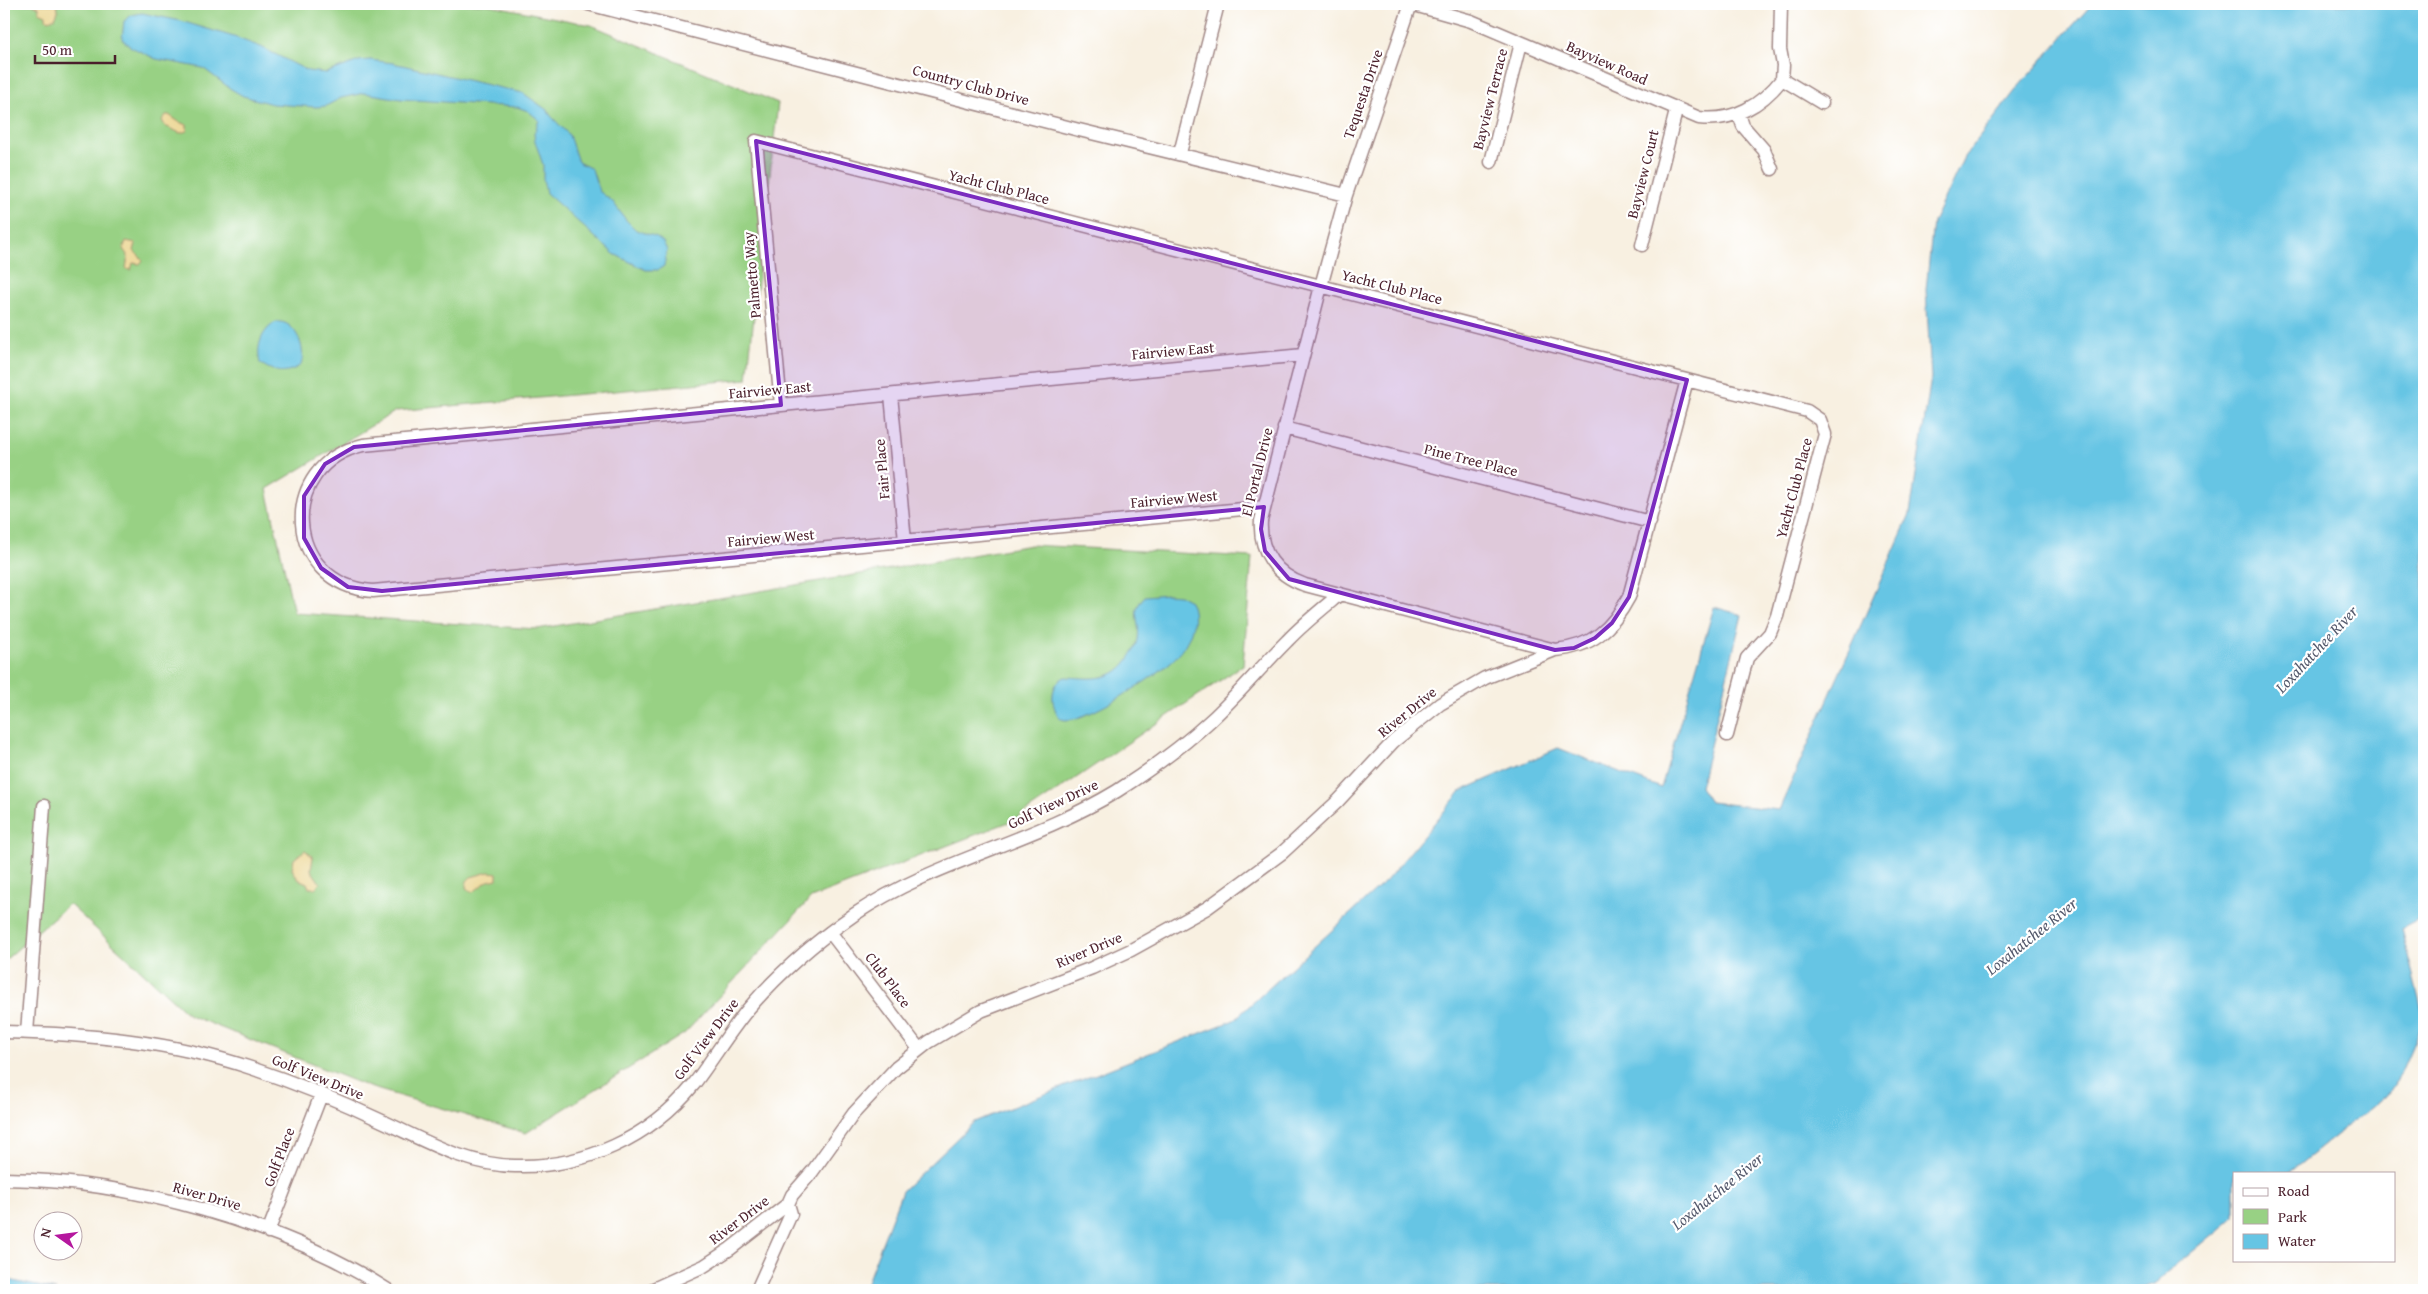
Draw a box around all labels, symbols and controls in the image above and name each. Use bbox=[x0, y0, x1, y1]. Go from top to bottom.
scale bar bbox=[35, 32, 115, 64]
street label: Bayview Road bbox=[1563, 35, 1651, 90]
text: 50 m bbox=[42, 39, 73, 60]
street label: Tequesta Drive bbox=[1337, 46, 1388, 141]
street label: Bayview Terrace bbox=[1467, 46, 1512, 152]
street label: Country Club Drive bbox=[911, 59, 1032, 110]
street label: Bayview Court bbox=[1621, 126, 1664, 221]
street label: Yacht Club Place bbox=[946, 164, 1052, 209]
street label: Palmetto Way bbox=[737, 230, 766, 319]
street label: Yacht Club Place bbox=[1339, 264, 1445, 309]
street label: Fairview East bbox=[1131, 336, 1216, 365]
street label: Fairview East bbox=[728, 375, 813, 404]
street label: El Portal Drive bbox=[1235, 425, 1278, 518]
street label: Yacht Club Place bbox=[1770, 435, 1817, 540]
street label: Fair Place bbox=[868, 438, 895, 500]
street label: Pine Tree Place bbox=[1422, 438, 1520, 481]
street label: Fairview West bbox=[1130, 484, 1219, 513]
street label: Fairview West bbox=[727, 523, 816, 552]
water label: Loxahatchee River bbox=[2268, 599, 2364, 699]
street label: River Drive bbox=[1373, 681, 1441, 742]
street label: Golf View Drive bbox=[1004, 773, 1101, 834]
water label: Loxahatchee River bbox=[1979, 891, 2083, 981]
street label: River Drive bbox=[1052, 926, 1125, 973]
street label: Club Place bbox=[861, 948, 916, 1012]
street label: Golf View Drive bbox=[668, 993, 743, 1084]
street label: Golf View Drive bbox=[269, 1049, 367, 1105]
street label: Golf Place bbox=[258, 1124, 299, 1189]
water label: Loxahatchee River bbox=[1665, 1146, 1769, 1236]
legend bbox=[2233, 1172, 2396, 1262]
street label: River Drive bbox=[171, 1176, 244, 1215]
text: Road bbox=[2278, 1180, 2309, 1201]
street label: River Drive bbox=[704, 1190, 773, 1249]
text: Park bbox=[2278, 1206, 2307, 1227]
north arrow bbox=[32, 1212, 82, 1262]
text: N bbox=[35, 1225, 56, 1240]
text: Water bbox=[2278, 1230, 2316, 1251]

